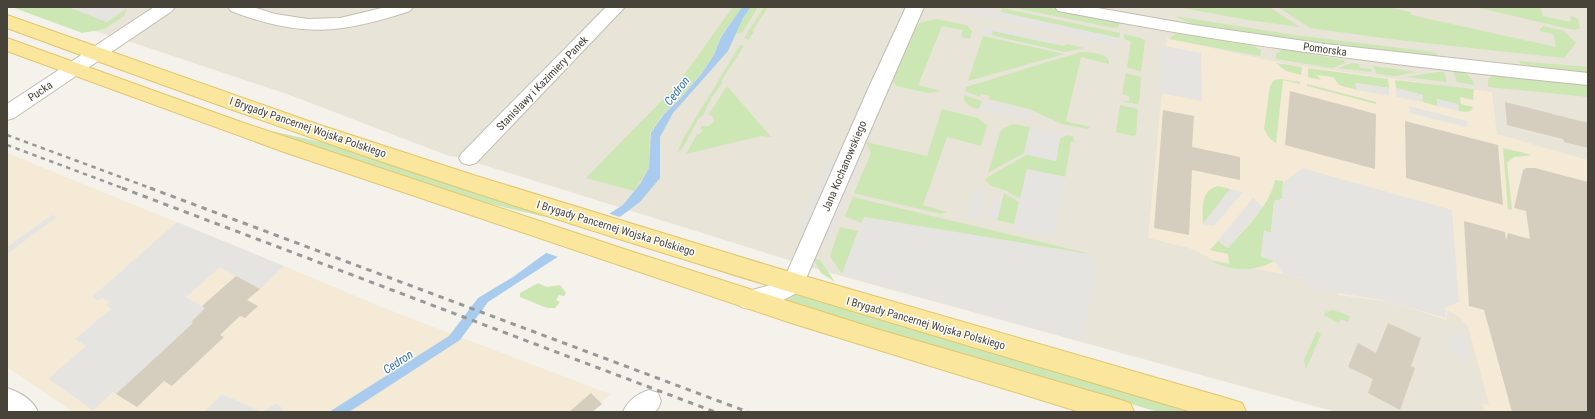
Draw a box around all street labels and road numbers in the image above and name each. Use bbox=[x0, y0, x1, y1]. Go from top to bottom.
street label: Stanisławy i Kazimiery Panek bbox=[494, 33, 591, 133]
street label: Pomorska bbox=[1302, 40, 1348, 59]
street label: Pucka bbox=[26, 79, 55, 104]
street label: I Brygady Pancernej Wojska Polskiego bbox=[228, 94, 388, 161]
street label: Jana Kochanowskiego bbox=[819, 118, 870, 214]
street label: I Brygady Pancernej Wojska Polskiego bbox=[535, 198, 697, 259]
street label: I Brygady Pancernej Wojska Polskiego bbox=[845, 295, 1007, 353]

